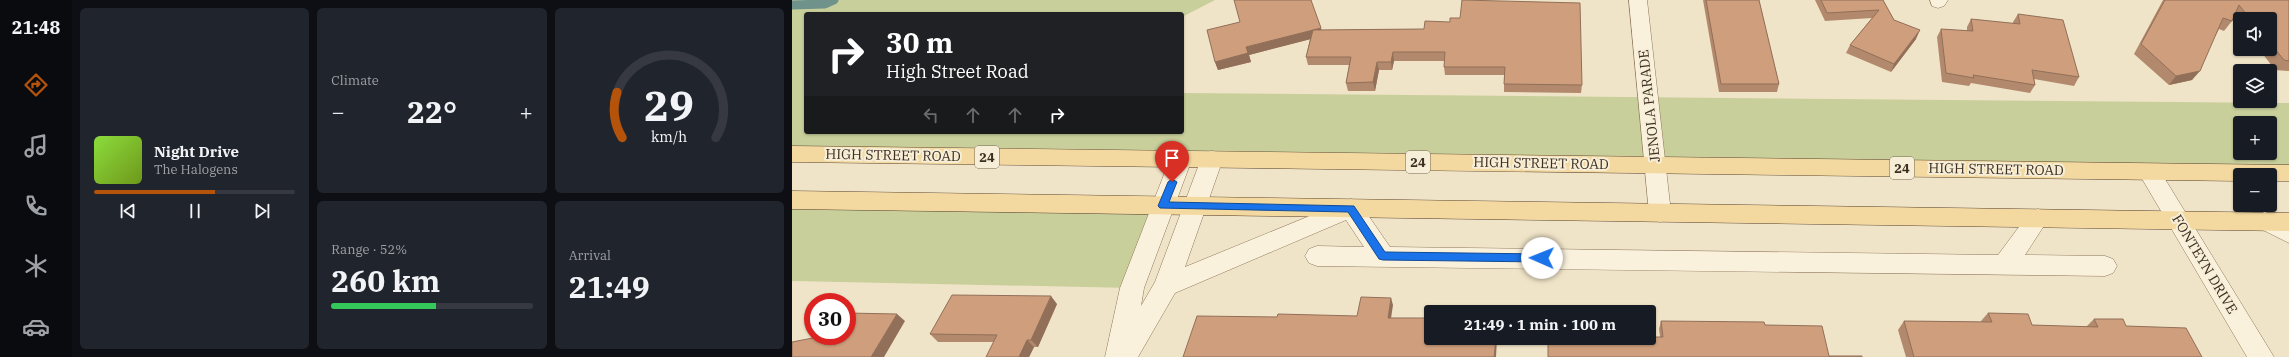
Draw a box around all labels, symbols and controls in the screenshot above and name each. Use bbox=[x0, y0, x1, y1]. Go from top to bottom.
map controls bbox=[2233, 12, 2277, 212]
button: sound bbox=[2233, 12, 2277, 56]
text: 21:48 bbox=[12, 16, 60, 39]
text: 30 m bbox=[886, 24, 953, 61]
icon: right bbox=[820, 28, 872, 80]
street label: JENOLA PARADE bbox=[1634, 49, 1664, 163]
text: High Street Road bbox=[886, 60, 1029, 83]
button: layers bbox=[2233, 64, 2277, 108]
icon: directions bbox=[22, 71, 50, 99]
text: Climate bbox=[331, 72, 379, 89]
text: 29 bbox=[644, 78, 694, 132]
text: 22° bbox=[407, 92, 457, 131]
text: − bbox=[331, 97, 345, 126]
text: + bbox=[519, 97, 533, 126]
icon: left bbox=[920, 104, 942, 126]
icon: ahead bbox=[962, 104, 984, 126]
icon: ahead bbox=[1004, 104, 1026, 126]
icon: right bbox=[1046, 104, 1068, 126]
button: + bbox=[2233, 116, 2277, 160]
text: km/h bbox=[651, 127, 687, 146]
icon: music bbox=[22, 132, 50, 160]
pin bbox=[1155, 141, 1189, 182]
text: Night Drive bbox=[154, 142, 239, 161]
street label: HIGH STREET ROAD bbox=[825, 145, 961, 165]
road number: 24 bbox=[975, 146, 999, 168]
icon: arrive bbox=[1161, 147, 1183, 169]
road number: 24 bbox=[1406, 151, 1430, 173]
street label: HIGH STREET ROAD bbox=[1473, 153, 1609, 173]
road number: 24 bbox=[1890, 157, 1914, 179]
street label: HIGH STREET ROAD bbox=[1928, 159, 2064, 179]
text: The Halogens bbox=[154, 161, 238, 178]
button: − bbox=[2233, 168, 2277, 212]
icon: phone bbox=[22, 192, 50, 220]
icon: previous bbox=[117, 200, 139, 222]
icon: pause bbox=[184, 200, 206, 222]
icon: next bbox=[251, 200, 273, 222]
street label: FONTEYN DRIVE bbox=[2168, 211, 2242, 317]
position arrow bbox=[1521, 237, 1563, 279]
text: Range · 52% bbox=[331, 241, 407, 258]
text: Arrival bbox=[569, 247, 611, 264]
icon: climate bbox=[22, 252, 50, 280]
text: 260 km bbox=[331, 261, 440, 300]
text: 21:49 bbox=[569, 267, 650, 306]
speed limit sign: 30 bbox=[804, 293, 856, 345]
icon: car bbox=[22, 313, 50, 341]
text: 21:49 · 1 min · 100 m bbox=[1464, 315, 1616, 334]

